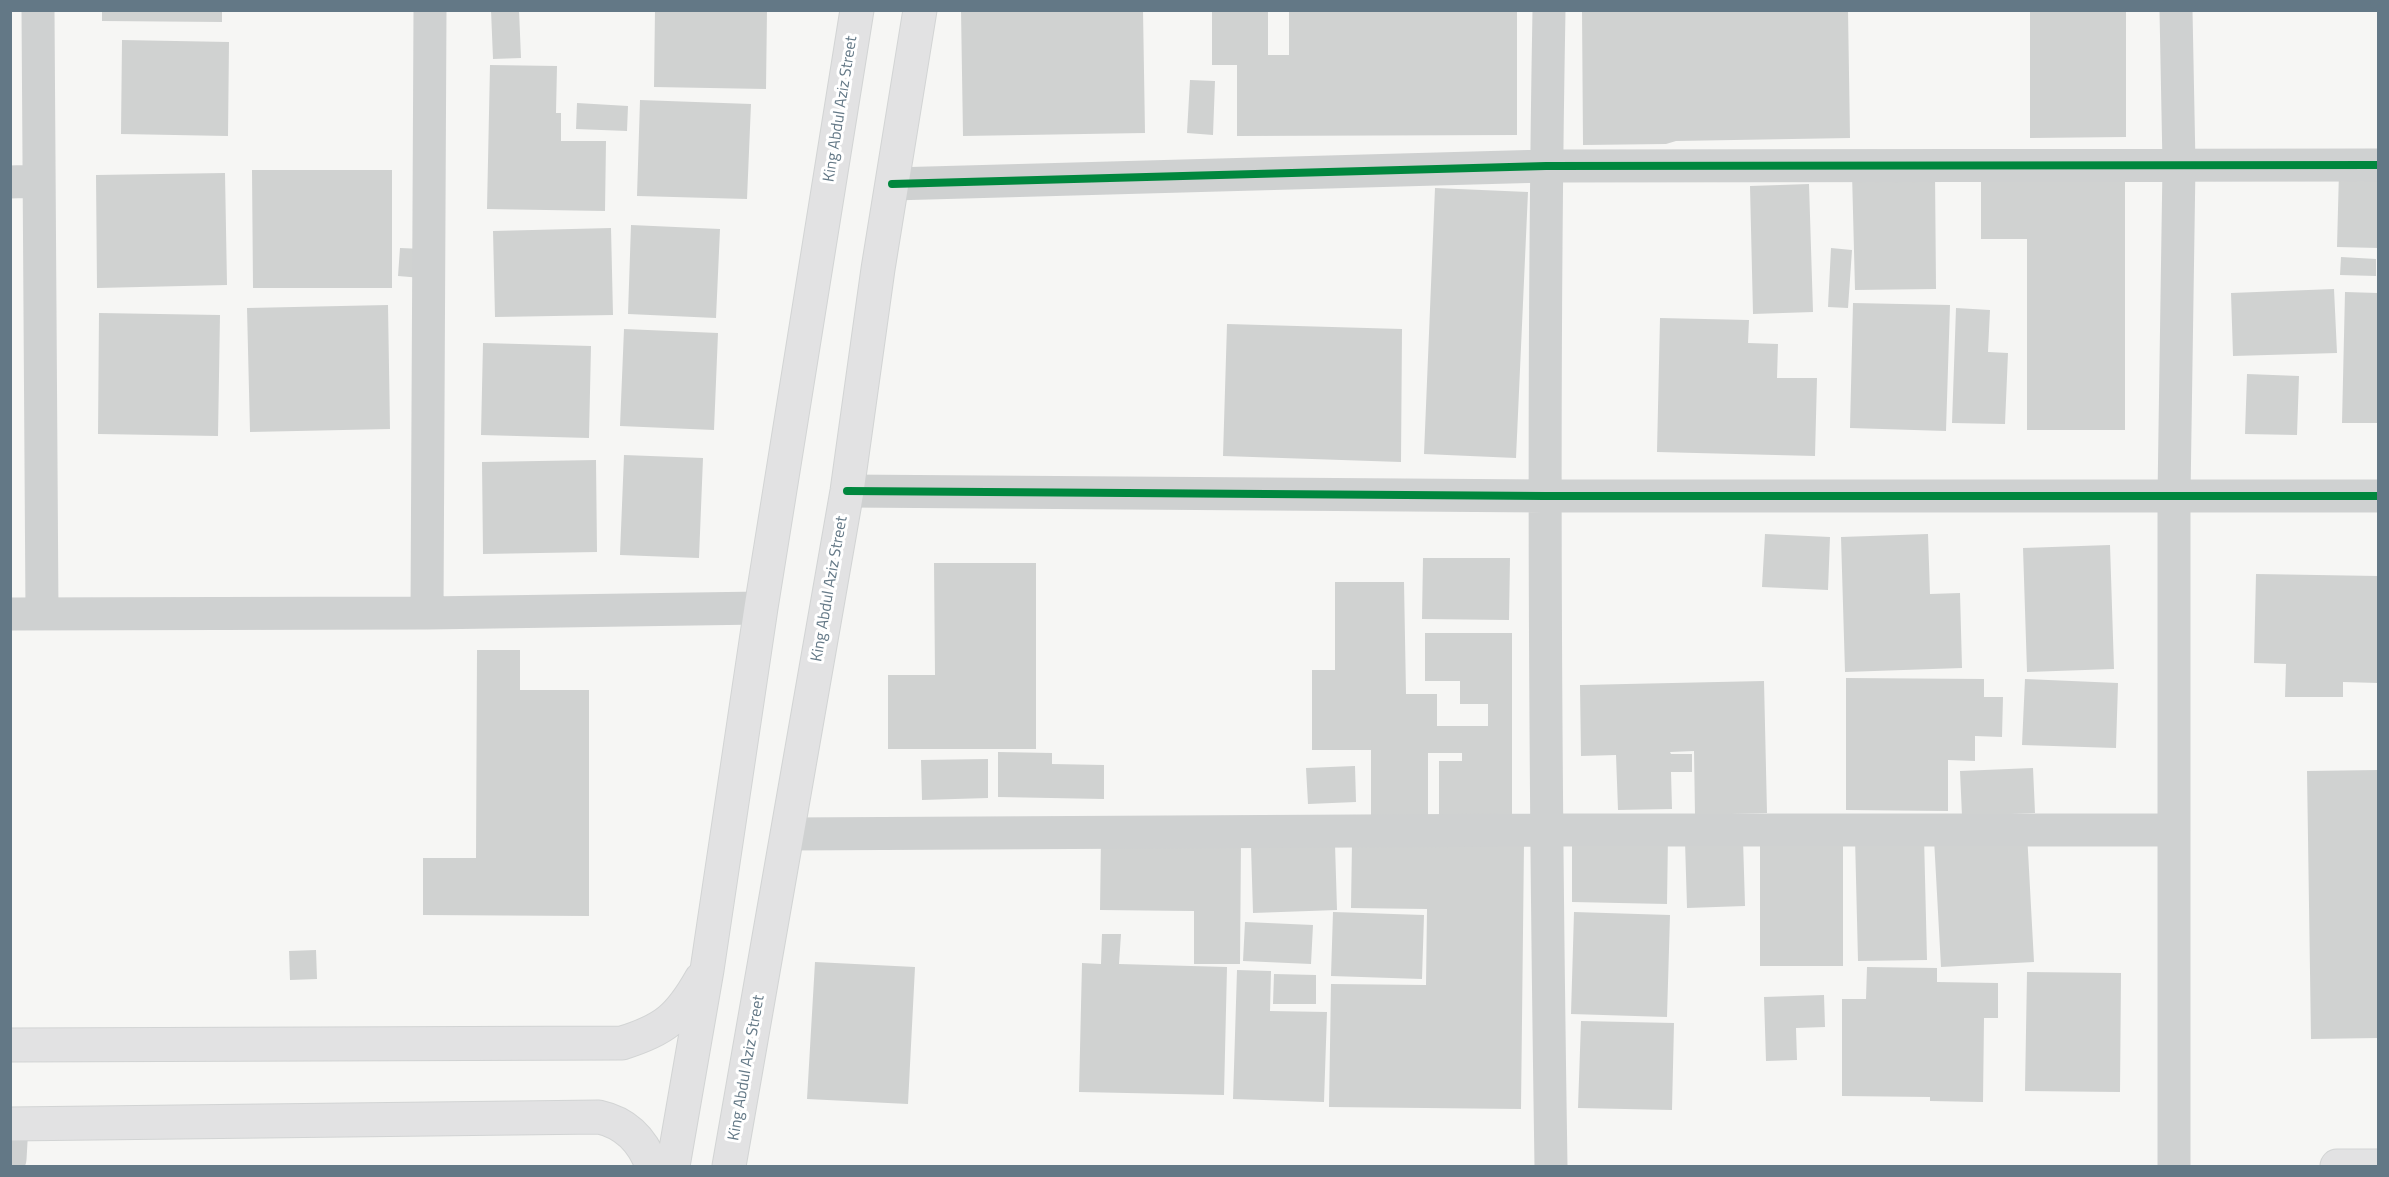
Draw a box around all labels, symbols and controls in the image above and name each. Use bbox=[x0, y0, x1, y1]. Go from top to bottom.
street label: King Abdul Aziz Street bbox=[820, 35, 862, 183]
street label: King Abdul Aziz Street bbox=[808, 515, 852, 663]
street label: King Abdul Aziz Street bbox=[725, 994, 769, 1142]

